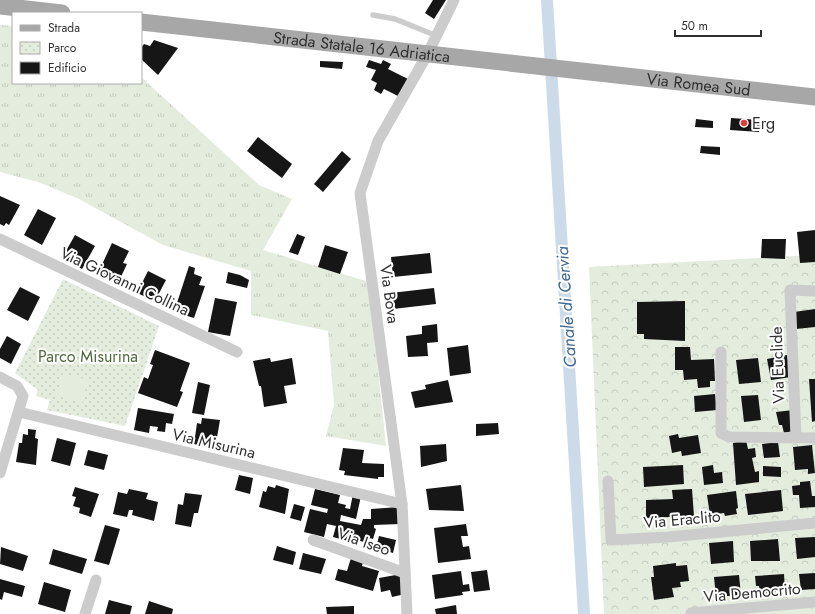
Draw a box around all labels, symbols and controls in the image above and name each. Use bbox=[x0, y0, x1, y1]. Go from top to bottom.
legend bbox=[12, 12, 142, 84]
scale bar bbox=[675, 12, 761, 38]
text: 50 m bbox=[681, 17, 708, 35]
text: Strada bbox=[48, 19, 80, 37]
street label: Strada Statale 16 Adriatica bbox=[272, 26, 451, 68]
text: Parco bbox=[48, 39, 77, 57]
text: Edificio bbox=[48, 59, 87, 77]
street label: Via Romea Sud bbox=[645, 67, 752, 102]
place label: Erg bbox=[752, 112, 775, 135]
marker: Erg bbox=[739, 118, 749, 128]
street label: Via Giovanni Collina bbox=[56, 241, 193, 321]
water label: Canale di Cervia bbox=[550, 245, 582, 369]
street label: Via Bova bbox=[374, 263, 405, 325]
street label: Via Euclide bbox=[765, 326, 790, 404]
park label: Parco Misurina bbox=[38, 345, 138, 368]
street label: Via Misurina bbox=[170, 423, 258, 464]
street label: Via Eraclito bbox=[643, 505, 722, 534]
street label: Via Iseo bbox=[334, 522, 394, 561]
street label: Via Democrito bbox=[703, 577, 802, 608]

